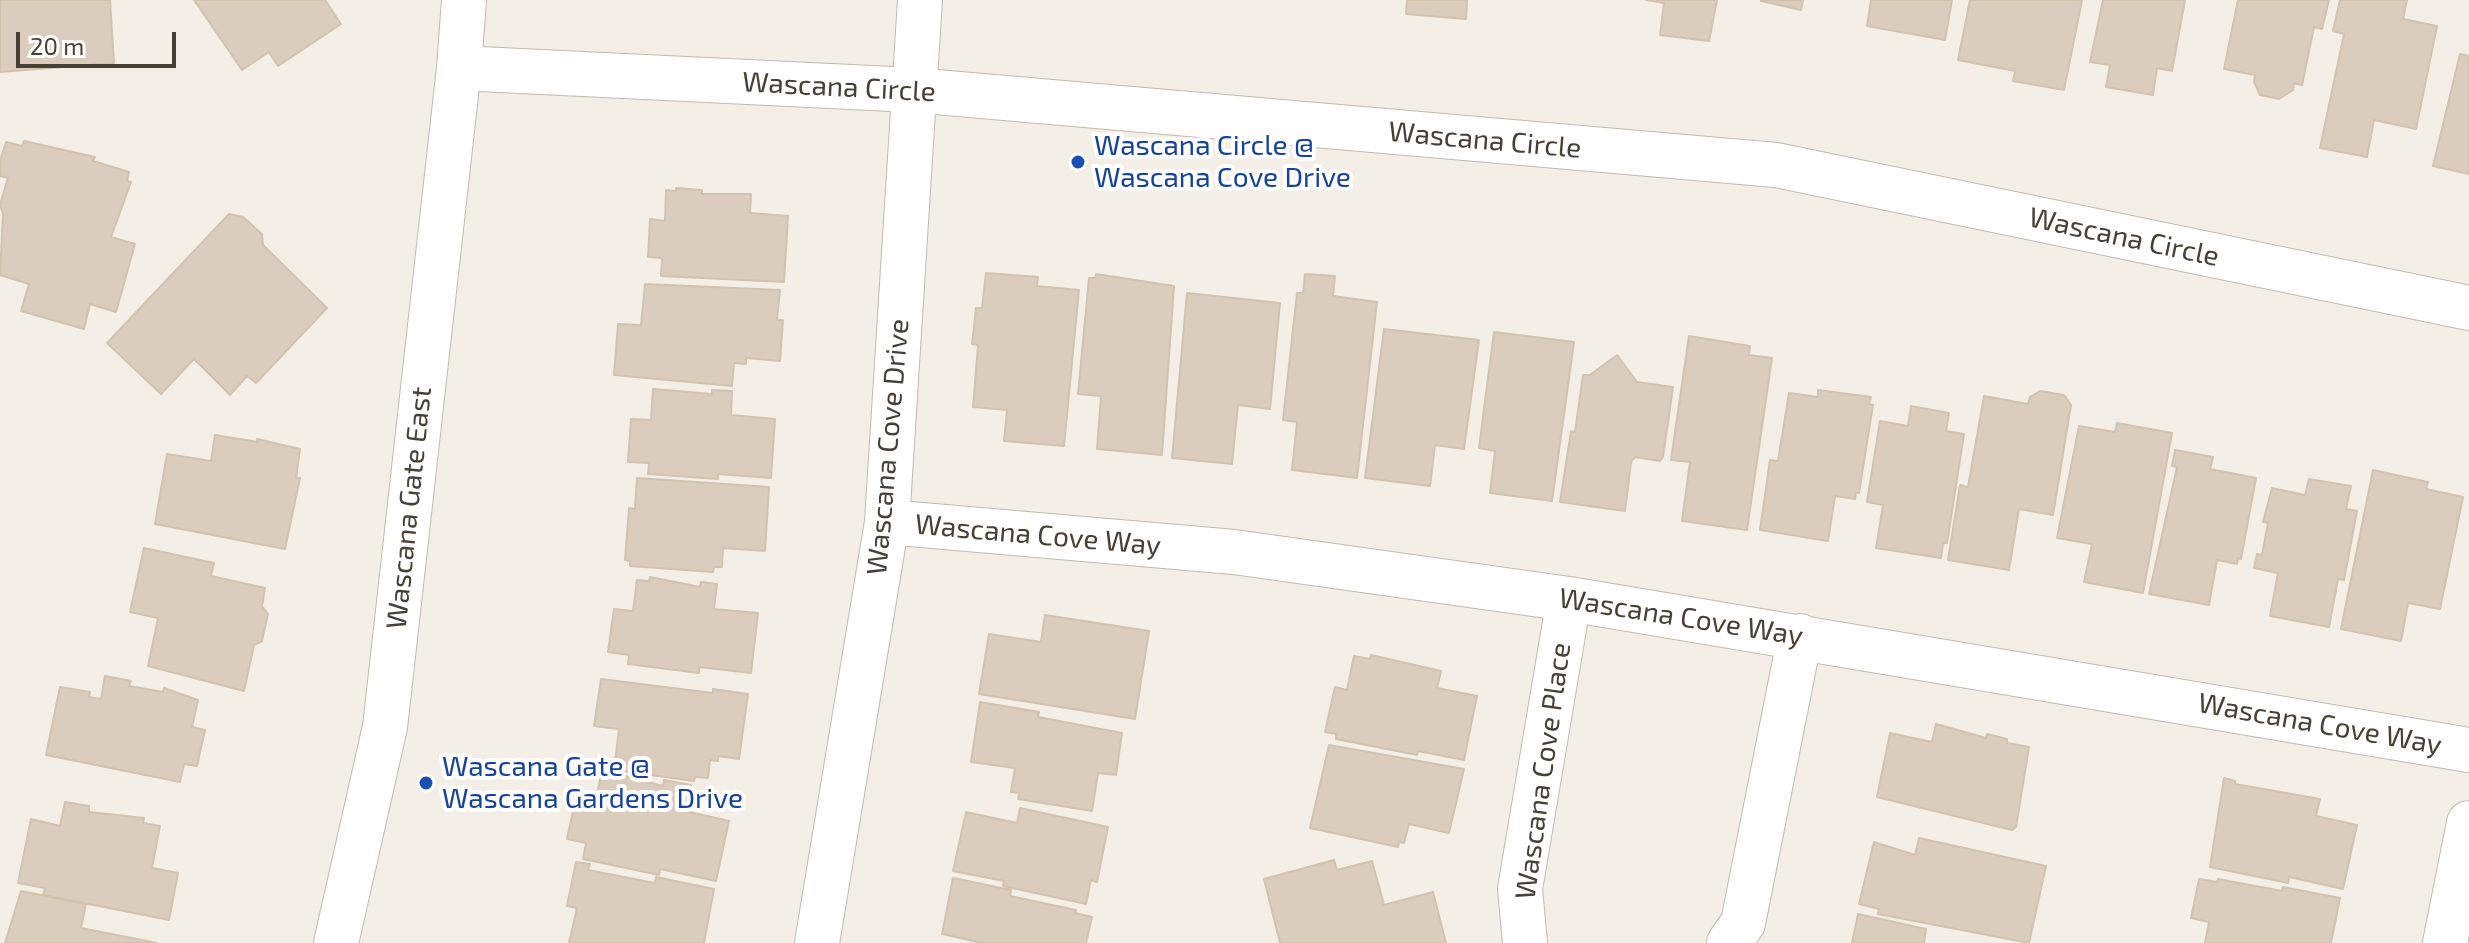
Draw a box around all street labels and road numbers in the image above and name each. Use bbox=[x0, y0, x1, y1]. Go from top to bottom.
street label: Wascana Circle bbox=[741, 65, 937, 109]
street label: Wascana Circle bbox=[1387, 115, 1583, 165]
street label: Wascana Circle bbox=[2026, 200, 2222, 274]
street label: Wascana Cove Drive bbox=[860, 318, 916, 576]
street label: Wascana Gate East bbox=[380, 385, 438, 631]
street label: Wascana Cove Way bbox=[914, 508, 1162, 562]
street label: Wascana Cove Way bbox=[1556, 581, 1806, 653]
street label: Wascana Cove Place bbox=[1508, 640, 1578, 902]
street label: Wascana Cove Way bbox=[2196, 686, 2444, 762]

